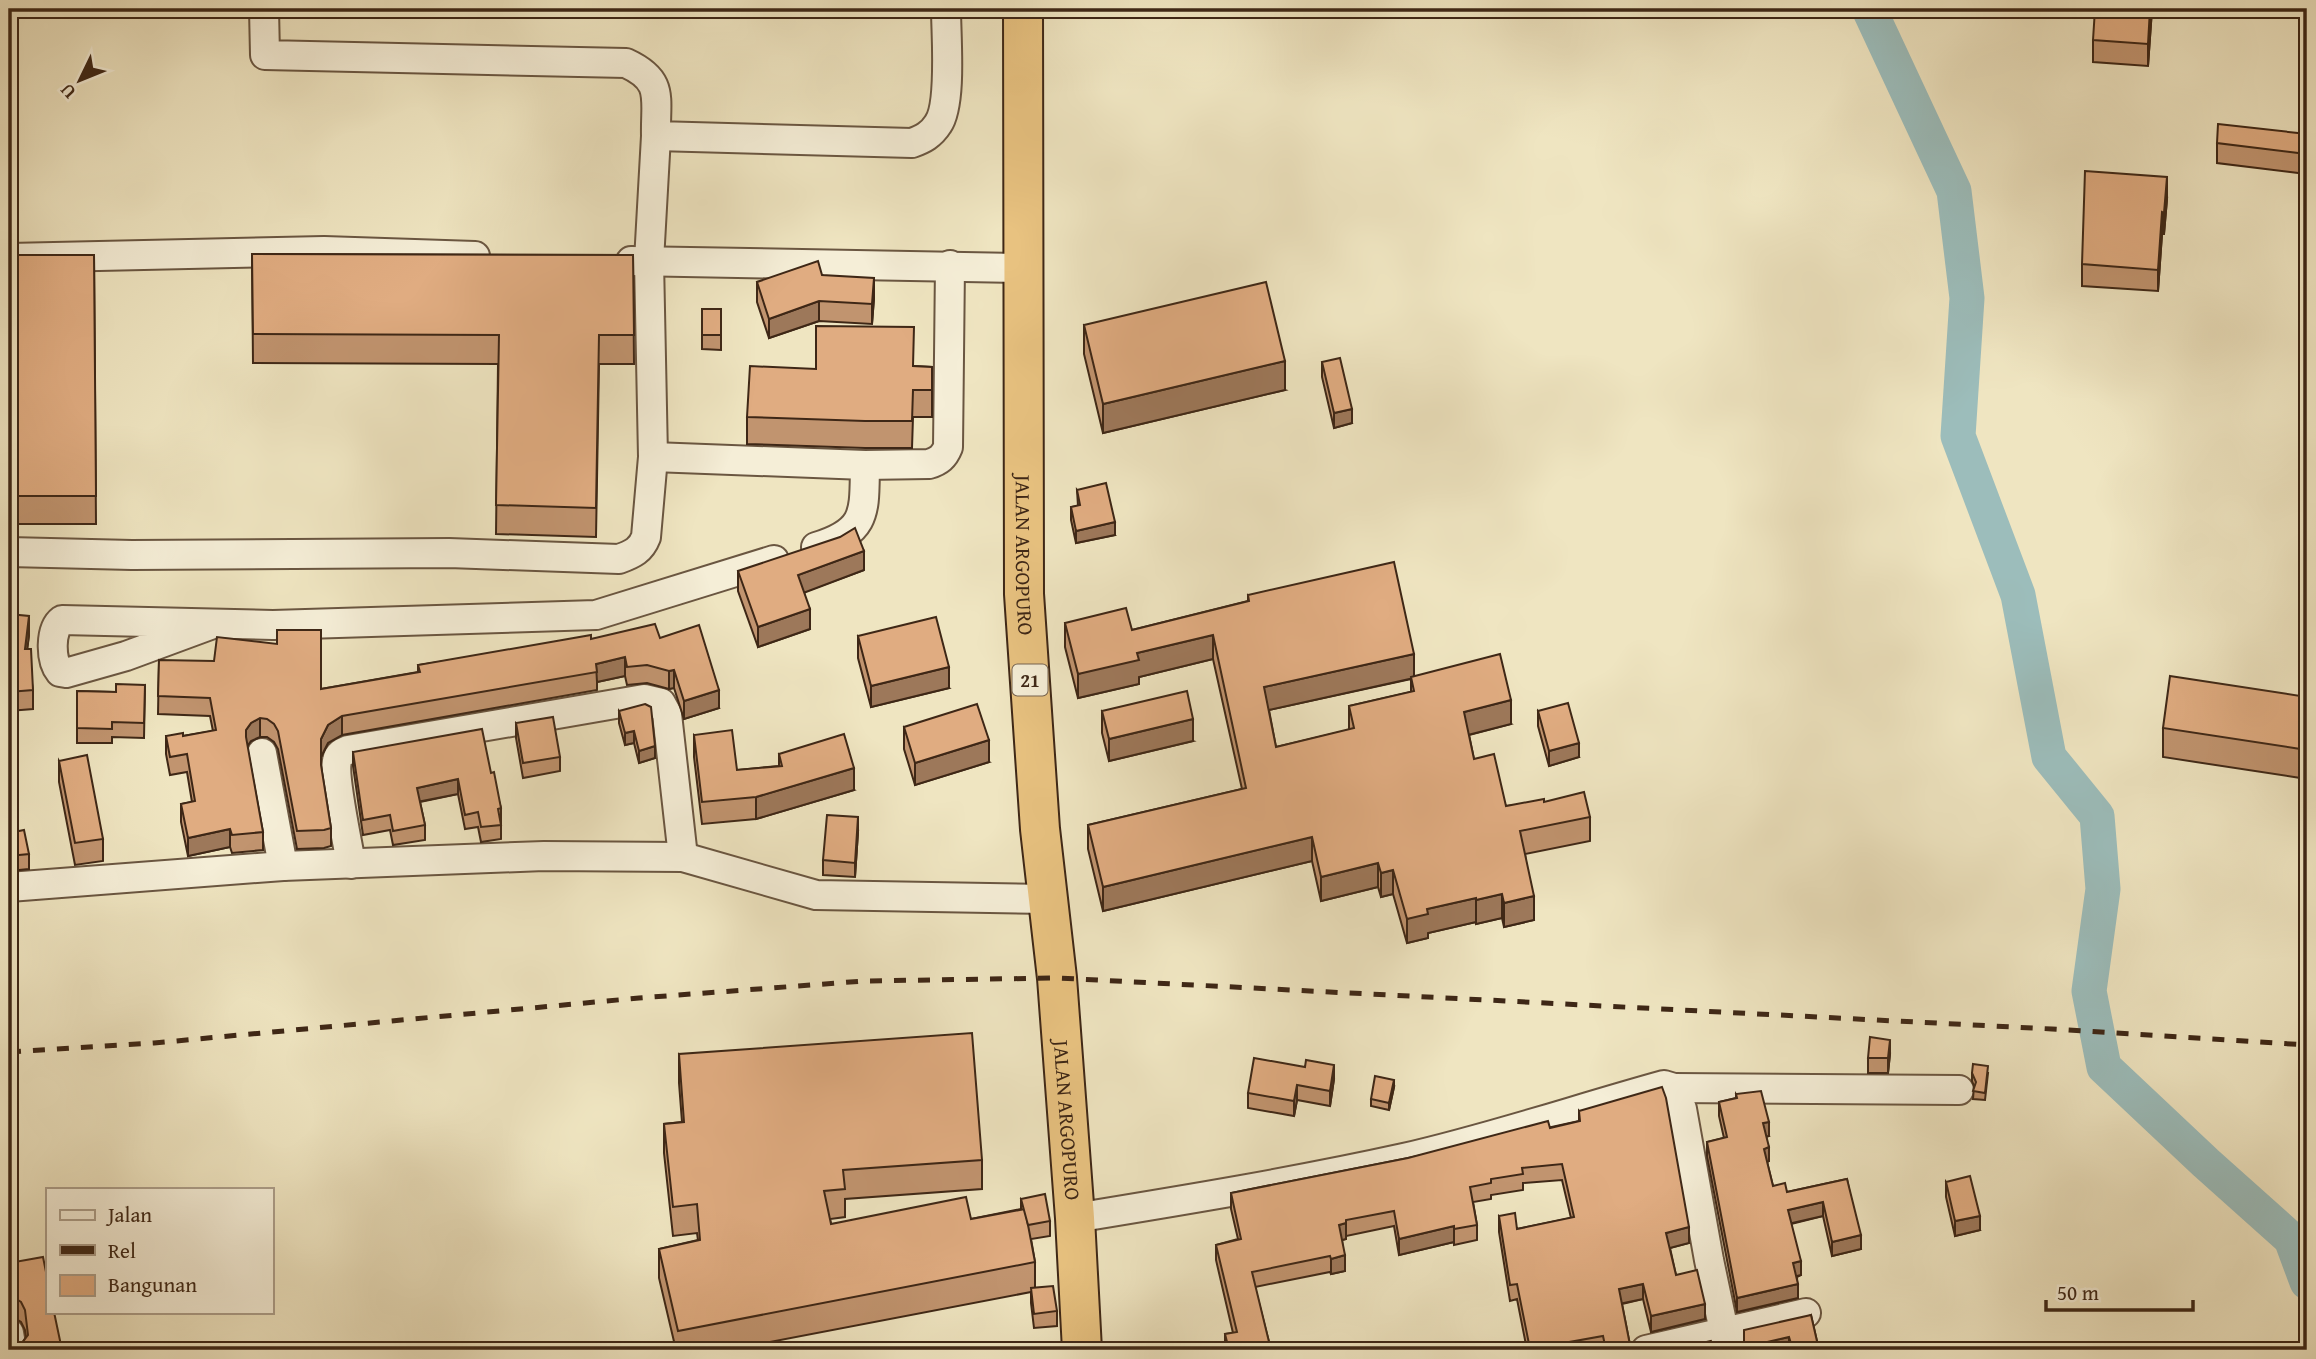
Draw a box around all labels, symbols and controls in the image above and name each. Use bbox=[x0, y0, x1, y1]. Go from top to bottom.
north arrow bbox=[46, 46, 116, 116]
text: U bbox=[53, 77, 82, 106]
street label: JALAN ARGOPURO bbox=[1008, 472, 1042, 636]
road number: 21 bbox=[1012, 664, 1048, 695]
street label: JALAN ARGOPURO bbox=[1046, 1036, 1089, 1201]
legend bbox=[46, 1188, 273, 1314]
text: Jalan bbox=[105, 1199, 152, 1230]
text: Rel bbox=[108, 1235, 136, 1266]
scale bar bbox=[2046, 1268, 2194, 1312]
text: Bangunan bbox=[108, 1269, 197, 1300]
text: 50 m bbox=[2057, 1277, 2099, 1308]

